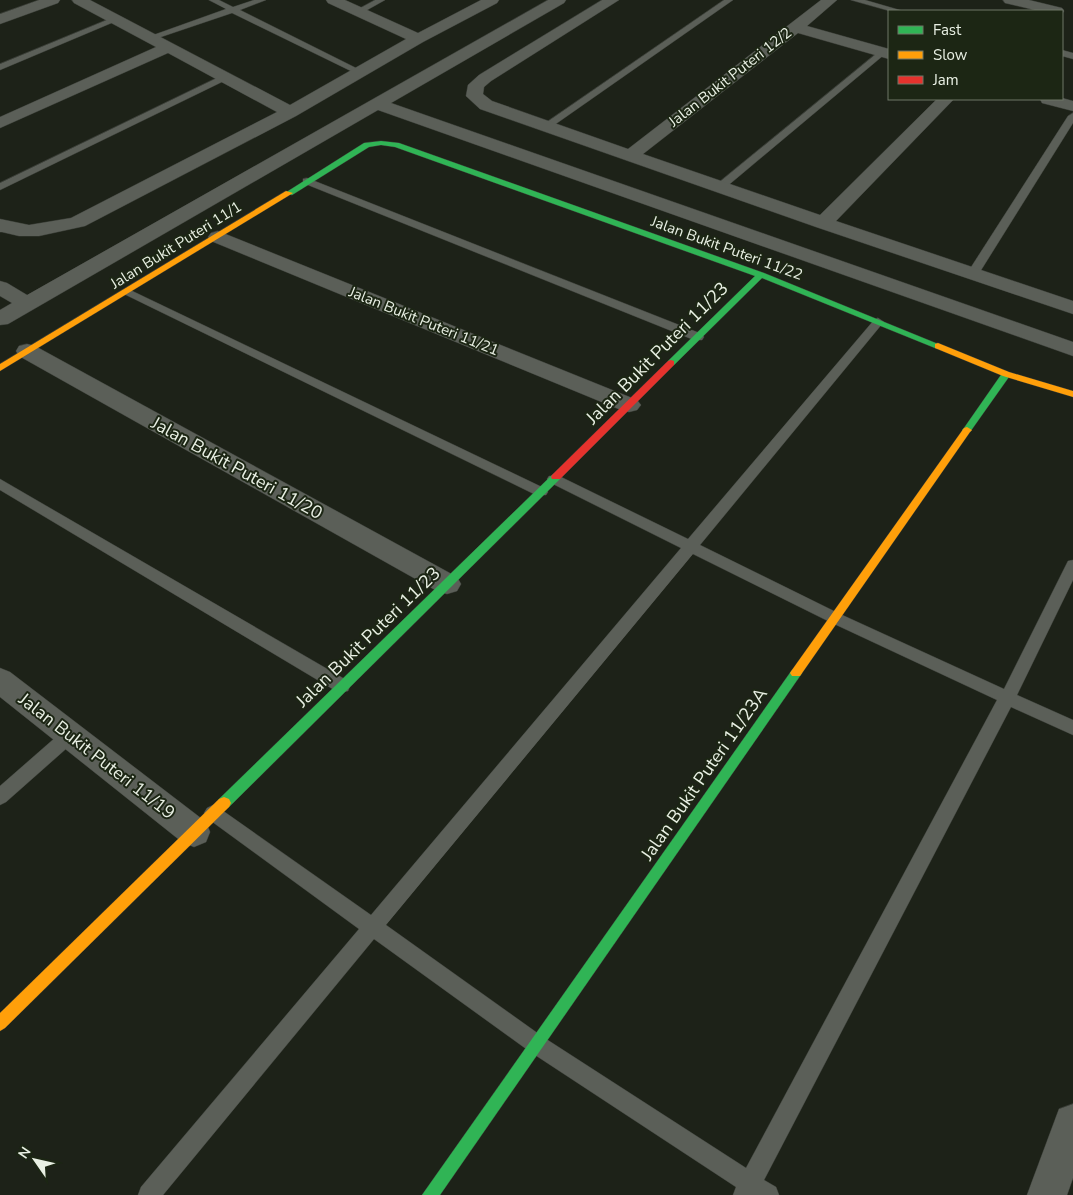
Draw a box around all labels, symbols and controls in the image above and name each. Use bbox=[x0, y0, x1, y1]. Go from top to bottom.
legend bbox=[888, 10, 1063, 100]
text: Fast bbox=[933, 20, 962, 40]
street label: Jalan Bukit Puteri 12/2 bbox=[664, 23, 796, 132]
text: Slow bbox=[933, 45, 968, 65]
text: Jam bbox=[932, 70, 959, 90]
street label: Jalan Bukit Puteri 11/1 bbox=[106, 196, 245, 294]
street label: Jalan Bukit Puteri 11/22 bbox=[647, 211, 806, 285]
street label: Jalan Bukit Puteri 11/23 bbox=[580, 277, 733, 430]
street label: Jalan Bukit Puteri 11/21 bbox=[345, 281, 502, 360]
street label: Jalan Bukit Puteri 11/20 bbox=[146, 410, 327, 525]
street label: Jalan Bukit Puteri 11/23 bbox=[290, 562, 445, 713]
street label: Jalan Bukit Puteri 11/23A bbox=[635, 683, 773, 866]
street label: Jalan Bukit Puteri 11/19 bbox=[13, 687, 180, 825]
north arrow bbox=[10, 1135, 60, 1185]
text: N bbox=[14, 1143, 35, 1163]

